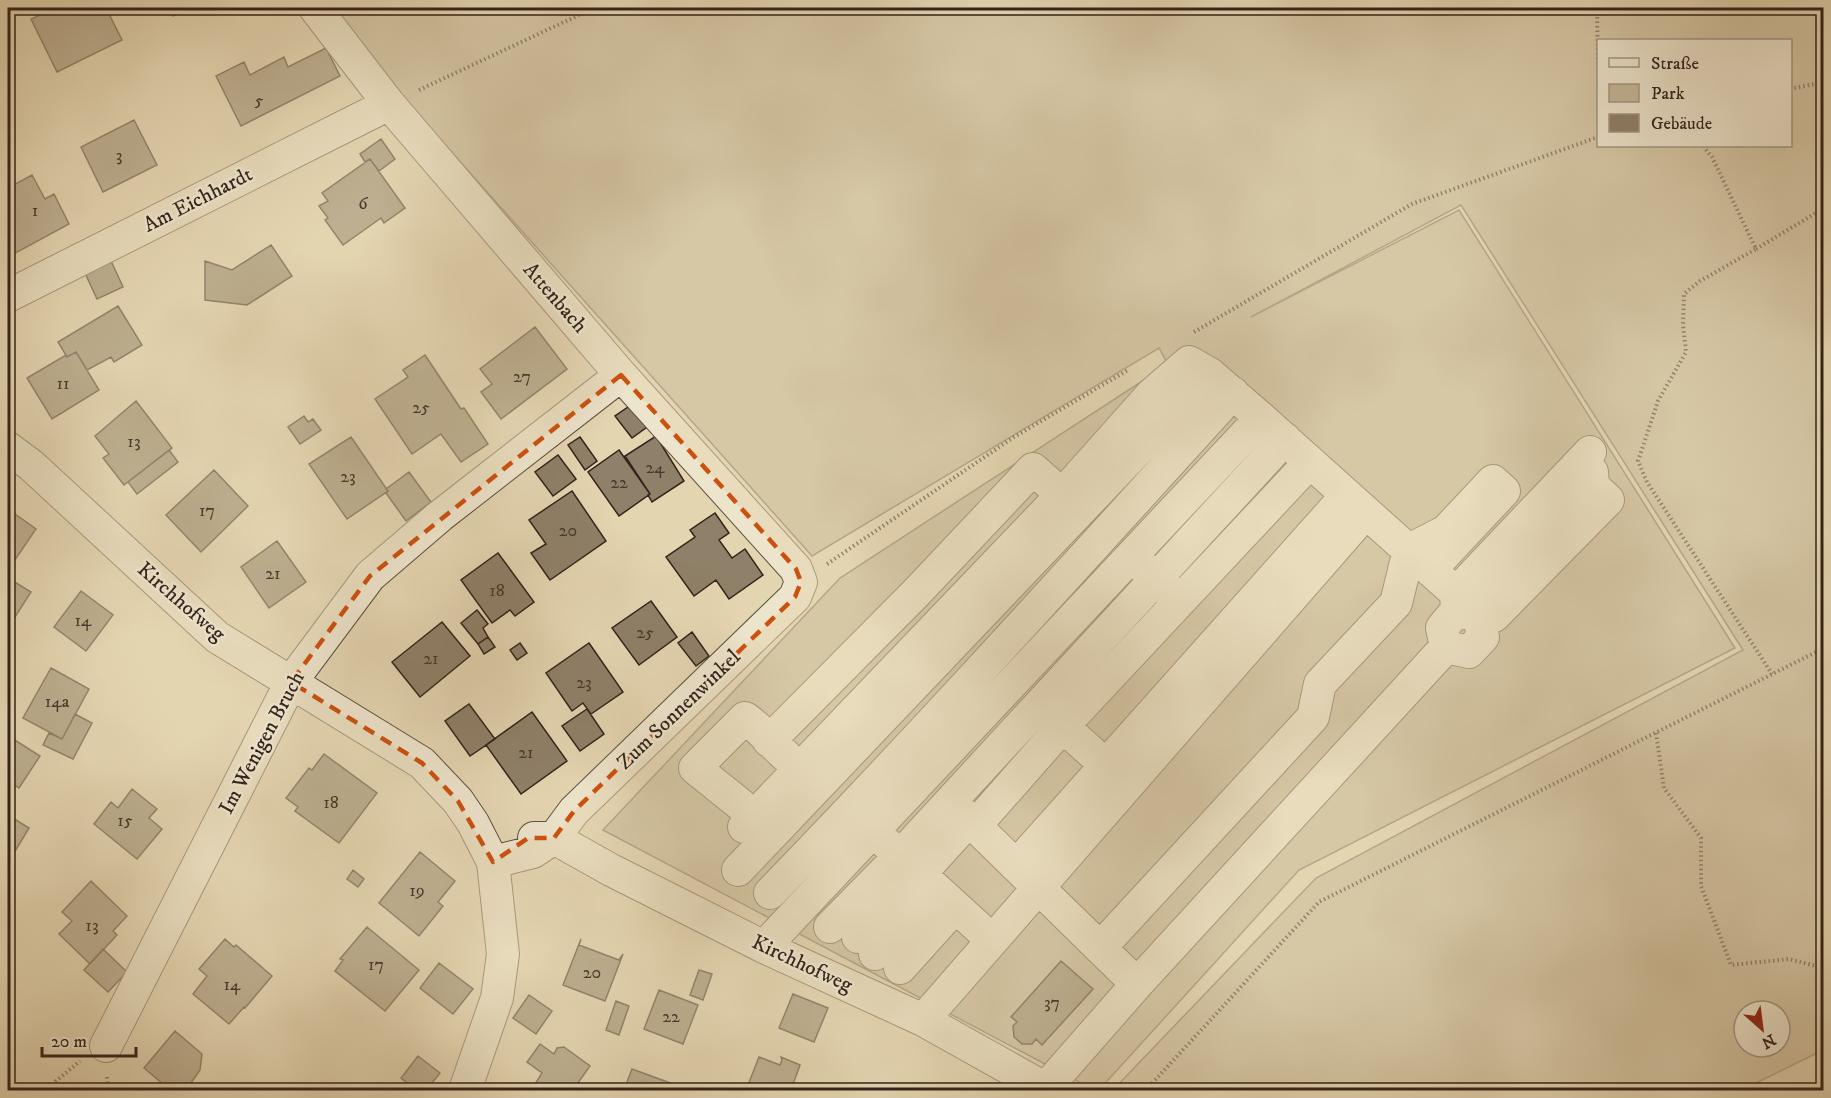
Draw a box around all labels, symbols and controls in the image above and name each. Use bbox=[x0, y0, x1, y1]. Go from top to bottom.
legend bbox=[1597, 39, 1792, 147]
text: Straße bbox=[1651, 53, 1699, 75]
text: Park bbox=[1651, 83, 1685, 105]
house number: 5 bbox=[255, 90, 264, 112]
text: Gebäude bbox=[1651, 113, 1712, 135]
house number: 3 bbox=[116, 145, 122, 167]
street label: Am Eichhardt bbox=[139, 161, 257, 239]
house number: 6 bbox=[358, 193, 368, 215]
house number: 1 bbox=[32, 200, 38, 222]
street label: Attenbach bbox=[517, 257, 593, 339]
house number: 27 bbox=[513, 366, 531, 388]
house number: 11 bbox=[56, 373, 70, 395]
house number: 25 bbox=[412, 397, 430, 419]
house number: 13 bbox=[127, 431, 141, 453]
house number: 24 bbox=[645, 457, 665, 479]
house number: 23 bbox=[340, 466, 356, 488]
house number: 22 bbox=[610, 472, 628, 494]
house number: 17 bbox=[199, 500, 215, 522]
house number: 20 bbox=[559, 520, 577, 542]
street label: Kirchhofweg bbox=[132, 557, 231, 648]
house number: 21 bbox=[265, 563, 281, 585]
house number: 18 bbox=[489, 580, 505, 602]
house number: 14 bbox=[75, 610, 92, 632]
house number: 25 bbox=[636, 622, 654, 644]
street label: Zum Sonnenwinkel bbox=[612, 644, 747, 775]
house number: 21 bbox=[423, 648, 439, 670]
street label: Im Wenigen Bruch bbox=[213, 667, 311, 819]
house number: 23 bbox=[576, 672, 592, 694]
house number: 14a bbox=[45, 691, 70, 713]
house number: 21 bbox=[518, 742, 534, 764]
house number: 18 bbox=[323, 792, 339, 814]
house number: 15 bbox=[117, 810, 133, 832]
house number: 19 bbox=[409, 880, 425, 902]
house number: 13 bbox=[85, 915, 99, 937]
street label: Kirchhofweg bbox=[747, 929, 857, 999]
house number: 17 bbox=[368, 954, 384, 976]
house number: 20 bbox=[583, 962, 601, 984]
house number: 14 bbox=[224, 974, 241, 996]
house number: 37 bbox=[1044, 992, 1060, 1014]
north arrow bbox=[1732, 999, 1792, 1059]
house number: 22 bbox=[662, 1006, 680, 1028]
scale bar bbox=[42, 1020, 136, 1058]
text: N bbox=[1758, 1029, 1779, 1053]
text: 20 m bbox=[51, 1031, 87, 1053]

